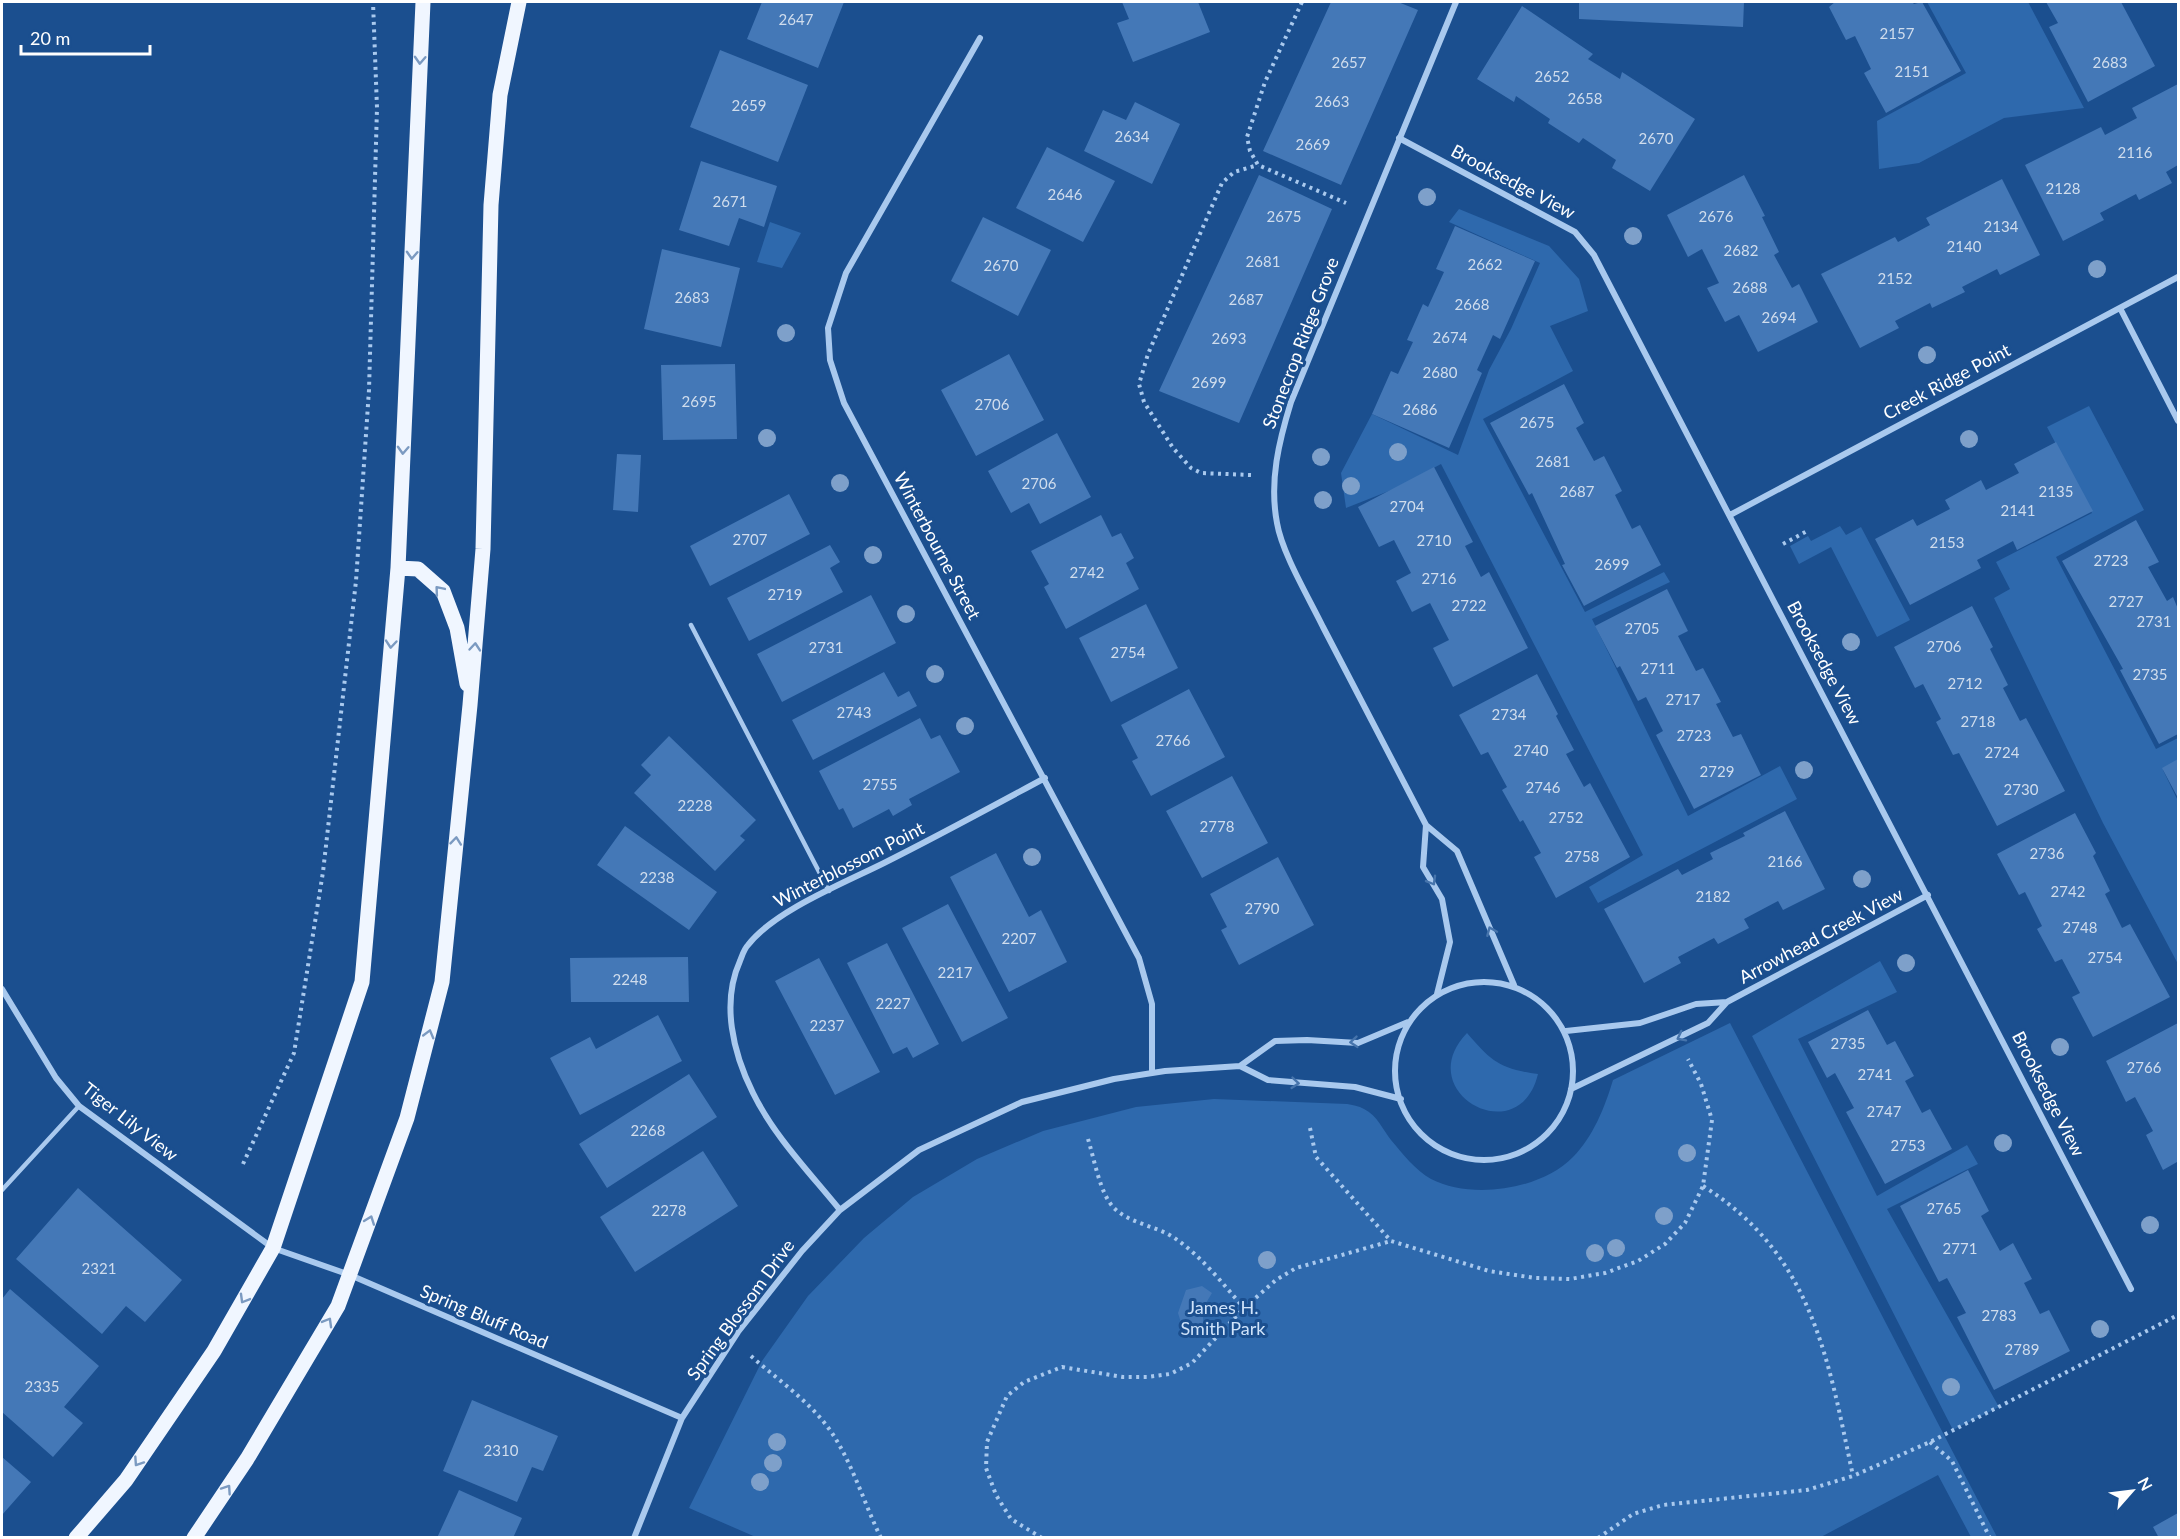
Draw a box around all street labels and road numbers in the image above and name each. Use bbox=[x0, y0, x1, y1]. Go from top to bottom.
street label: Brooksedge View bbox=[1448, 139, 1579, 223]
street label: Stonecrop Ridge Grove bbox=[1257, 254, 1343, 431]
street label: Creek Ridge Point bbox=[1879, 338, 2014, 424]
street label: Winterbourne Street bbox=[890, 468, 986, 623]
street label: Brooksedge View bbox=[1783, 597, 1867, 728]
street label: Winterblossom Point bbox=[769, 816, 928, 912]
street label: Arrowhead Creek View bbox=[1735, 883, 1906, 988]
street label: Brooksedge View bbox=[2008, 1027, 2090, 1160]
street label: Tiger Lily View bbox=[79, 1077, 183, 1165]
street label: Spring Blossom Drive bbox=[682, 1235, 799, 1384]
street label: Spring Bluff Road bbox=[417, 1279, 551, 1353]

